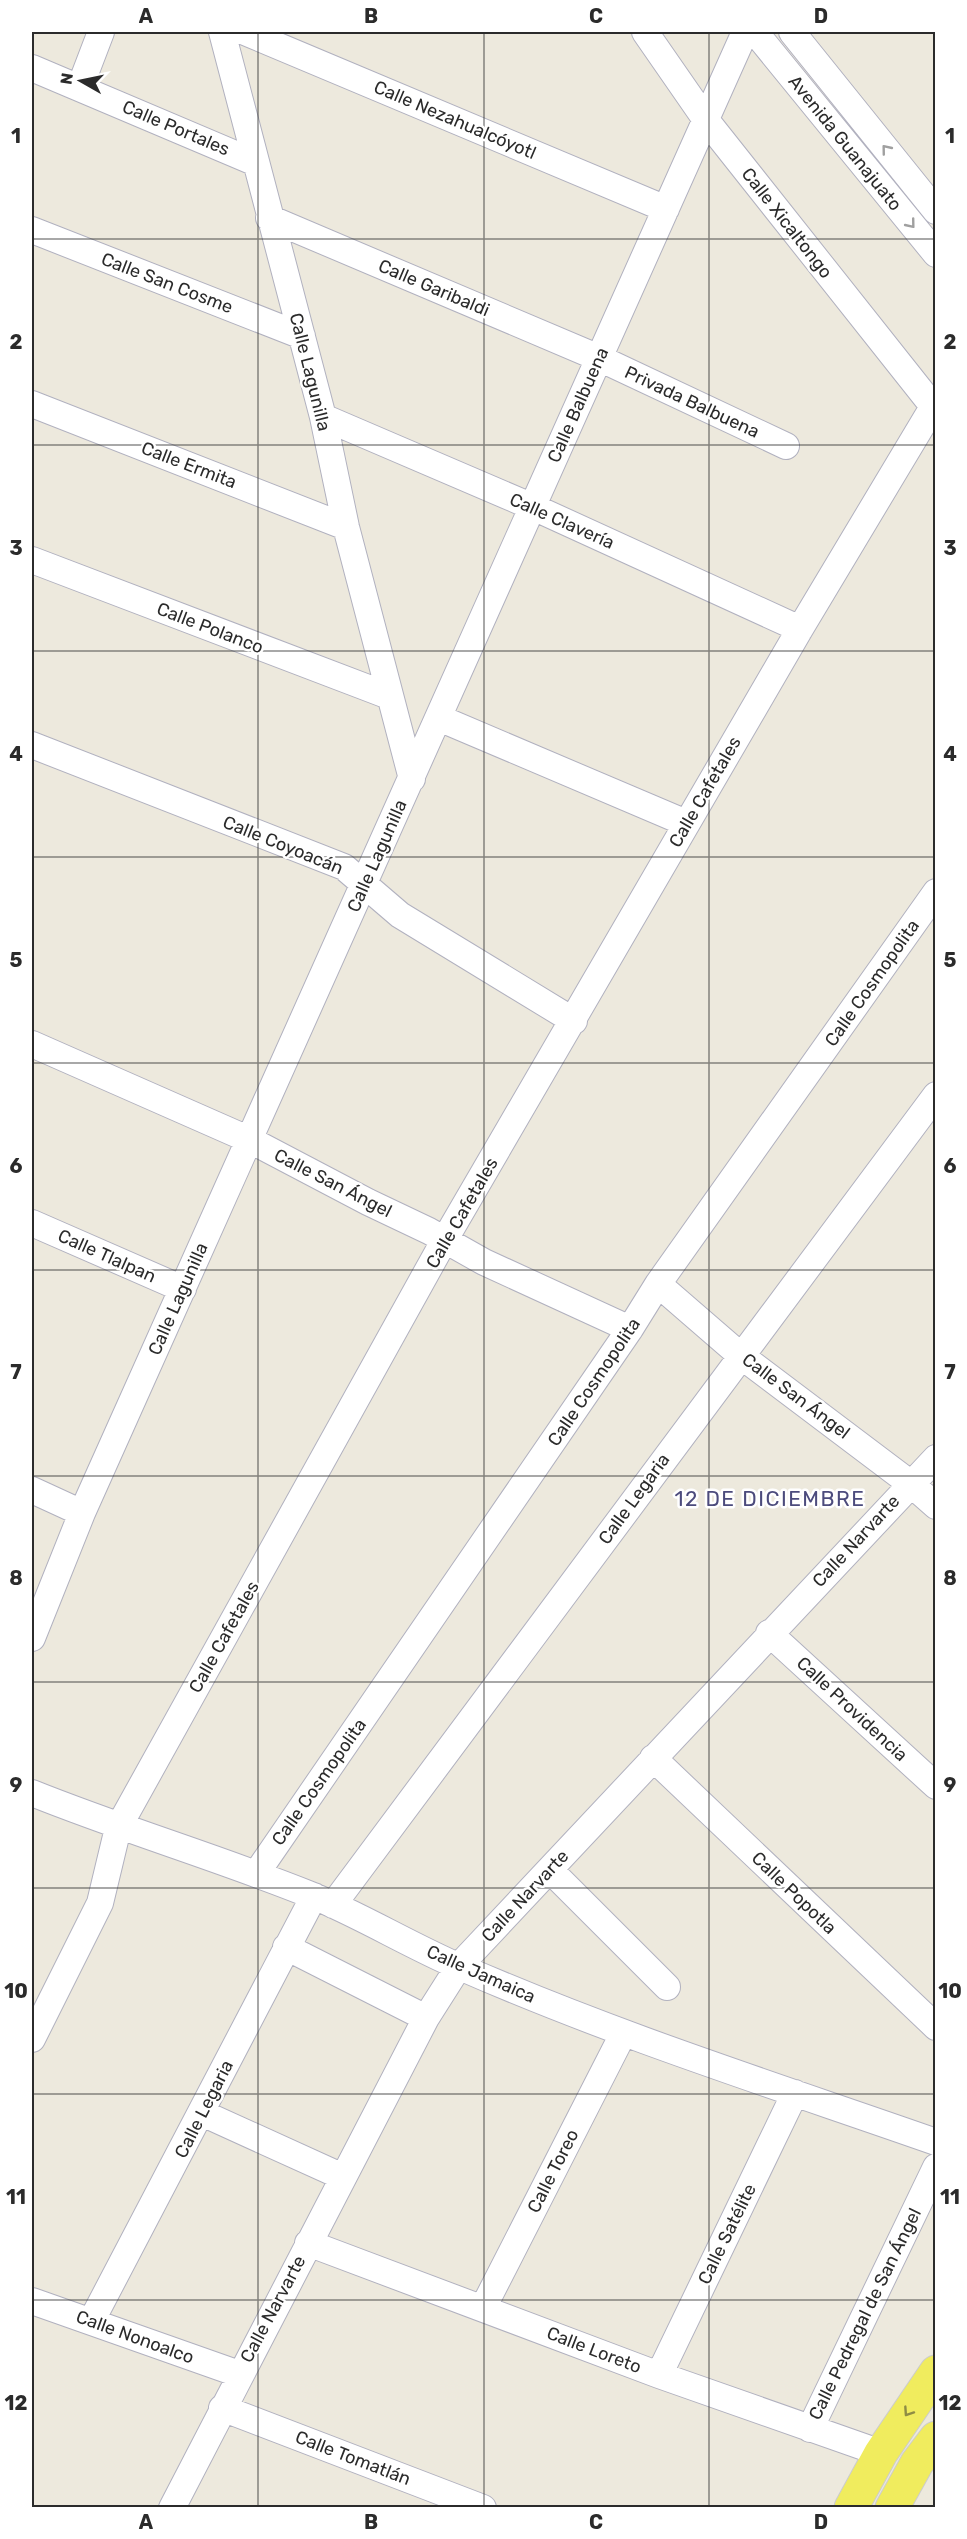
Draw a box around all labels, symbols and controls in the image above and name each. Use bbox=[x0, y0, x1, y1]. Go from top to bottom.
text: A bbox=[139, 4, 154, 28]
text: B bbox=[364, 4, 378, 28]
text: C bbox=[589, 4, 603, 28]
text: D bbox=[814, 4, 828, 28]
north arrow bbox=[51, 51, 111, 111]
street label: Avenida Guanajuato bbox=[784, 71, 906, 215]
text: N bbox=[56, 72, 77, 86]
street label: Calle Nezahualcóyotl bbox=[371, 76, 539, 164]
street label: Calle Portales bbox=[119, 96, 233, 160]
text: 1 bbox=[11, 124, 21, 148]
text: 1 bbox=[945, 124, 955, 148]
one-way arrow bbox=[882, 144, 893, 155]
street label: Calle Xicaltongo bbox=[737, 163, 837, 283]
one-way arrow bbox=[903, 217, 914, 228]
street label: Calle San Cosme bbox=[98, 248, 236, 318]
street label: Calle Garibaldi bbox=[375, 255, 493, 321]
street label: Calle Lagunilla bbox=[285, 311, 335, 433]
text: 2 bbox=[10, 330, 23, 354]
text: 2 bbox=[944, 330, 957, 354]
street label: Calle Balbuena bbox=[543, 344, 613, 466]
street label: Privada Balbuena bbox=[621, 361, 763, 443]
street label: Calle Ermita bbox=[138, 437, 240, 493]
street label: Calle Clavería bbox=[506, 488, 618, 554]
text: 3 bbox=[9, 536, 23, 560]
text: 3 bbox=[943, 536, 957, 560]
street label: Calle Polanco bbox=[154, 598, 266, 658]
street label: Calle Cafetales bbox=[664, 733, 746, 851]
text: 4 bbox=[9, 742, 23, 766]
text: 4 bbox=[943, 742, 957, 766]
street label: Calle Lagunilla bbox=[342, 796, 412, 916]
street label: Calle Coyoacán bbox=[220, 811, 346, 879]
street label: Calle Cosmopolita bbox=[820, 915, 924, 1051]
text: 5 bbox=[10, 948, 23, 972]
text: 5 bbox=[944, 948, 957, 972]
street label: Calle San Ángel bbox=[270, 1144, 396, 1222]
text: 6 bbox=[9, 1154, 23, 1178]
street label: Calle Cafetales bbox=[421, 1154, 503, 1272]
text: 6 bbox=[943, 1154, 957, 1178]
street label: Calle Tlalpan bbox=[55, 1225, 159, 1287]
street label: Calle Lagunilla bbox=[143, 1239, 213, 1359]
street label: Calle Cosmopolita bbox=[543, 1314, 645, 1450]
street label: Calle San Ángel bbox=[738, 1348, 854, 1444]
text: 7 bbox=[10, 1360, 22, 1384]
text: 7 bbox=[944, 1360, 956, 1384]
street label: Calle Legaria bbox=[594, 1449, 674, 1549]
district label: 12 DE DICIEMBRE bbox=[674, 1486, 866, 1511]
street label: Calle Narvarte bbox=[808, 1490, 904, 1592]
text: 8 bbox=[9, 1566, 23, 1590]
text: 8 bbox=[943, 1566, 957, 1590]
street label: Calle Cafetales bbox=[184, 1577, 264, 1697]
street label: Calle Providencia bbox=[792, 1652, 912, 1766]
street label: Calle Cosmopolita bbox=[267, 1714, 371, 1850]
text: 9 bbox=[10, 1773, 23, 1797]
text: 9 bbox=[944, 1773, 957, 1797]
street label: Calle Narvarte bbox=[477, 1845, 573, 1947]
street label: Calle Popotla bbox=[747, 1847, 841, 1939]
street label: Calle Jamaica bbox=[423, 1940, 539, 2008]
text: 10 bbox=[4, 1979, 28, 2003]
text: 10 bbox=[938, 1979, 962, 2003]
street label: Calle Legaria bbox=[170, 2056, 238, 2162]
street label: Calle Toreo bbox=[523, 2126, 583, 2216]
street label: Calle Satélite bbox=[693, 2180, 761, 2288]
text: 11 bbox=[6, 2185, 26, 2209]
text: 11 bbox=[940, 2185, 960, 2209]
street label: Calle Pedregal de San Ángel bbox=[804, 2204, 926, 2424]
street label: Calle Narvarte bbox=[236, 2252, 310, 2366]
street label: Calle Nonoalco bbox=[73, 2305, 197, 2369]
street label: Calle Loreto bbox=[544, 2322, 644, 2378]
text: 12 bbox=[5, 2391, 27, 2415]
text: 12 bbox=[939, 2391, 961, 2415]
one-way arrow bbox=[904, 2406, 915, 2417]
street label: Calle Tomatlán bbox=[292, 2426, 414, 2490]
text: A bbox=[139, 2510, 154, 2534]
text: B bbox=[364, 2510, 378, 2534]
text: C bbox=[589, 2510, 603, 2534]
text: D bbox=[814, 2510, 828, 2534]

